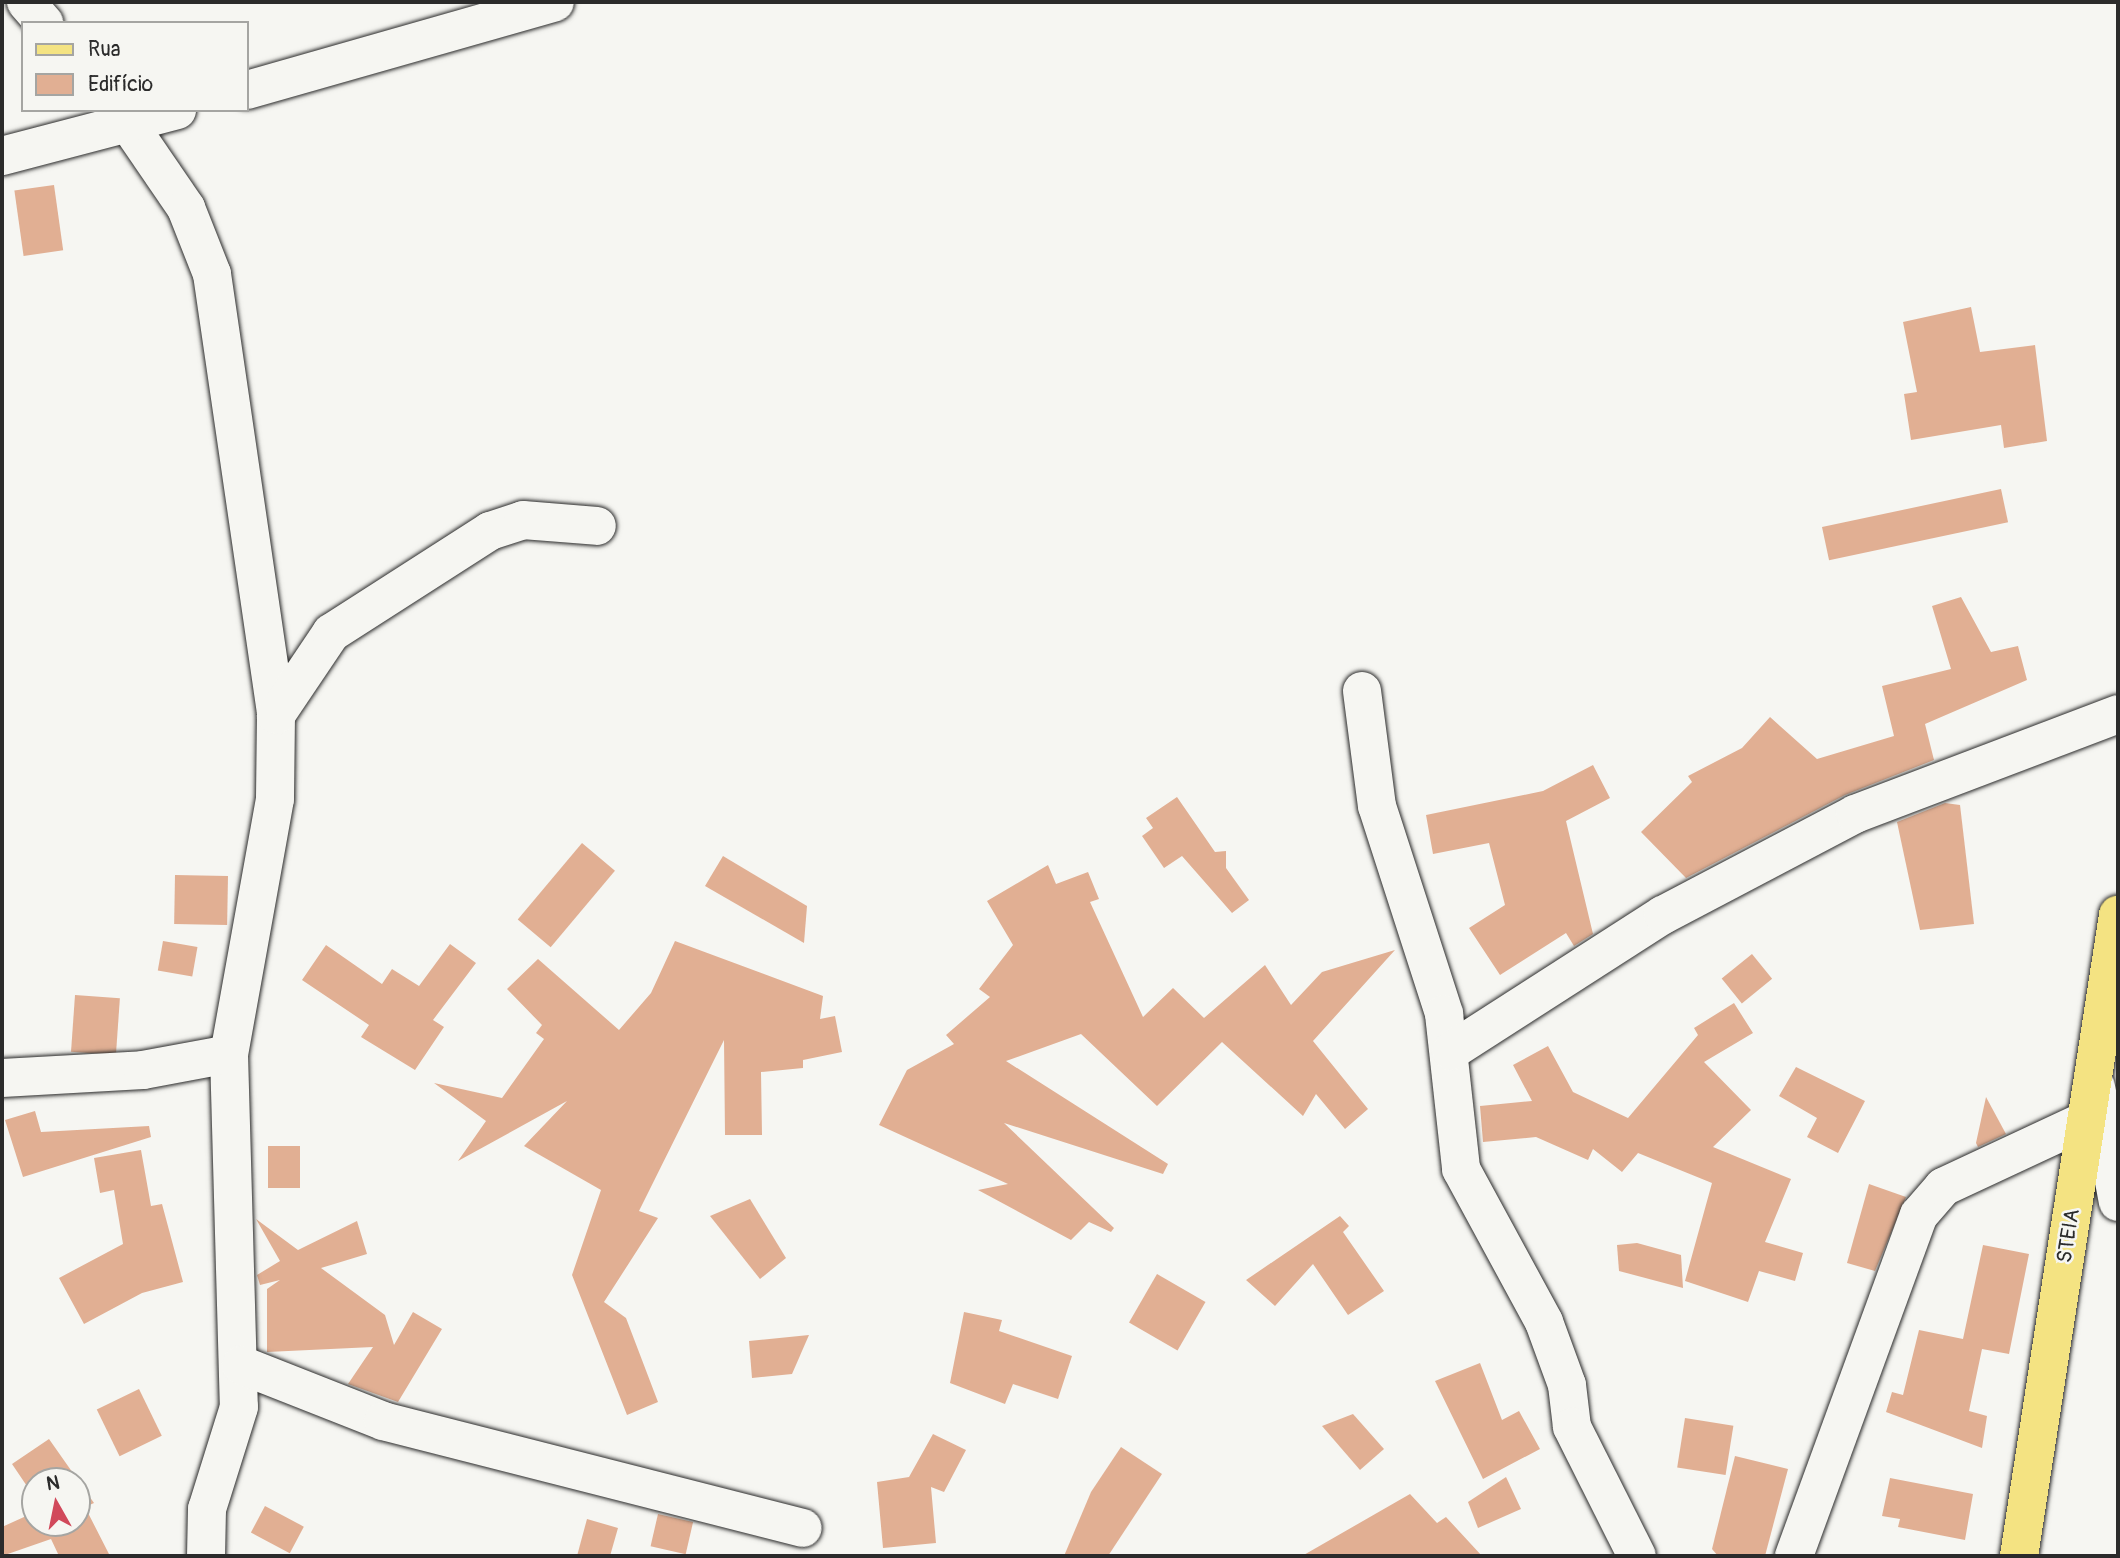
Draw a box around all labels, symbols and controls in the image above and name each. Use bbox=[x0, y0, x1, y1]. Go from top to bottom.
legend bbox=[21, 21, 248, 112]
text: Rua bbox=[88, 36, 121, 63]
text: Edifício bbox=[88, 71, 153, 98]
street label: STEIA bbox=[2052, 1207, 2086, 1265]
north arrow bbox=[21, 1467, 91, 1537]
text: N bbox=[45, 1470, 61, 1496]

